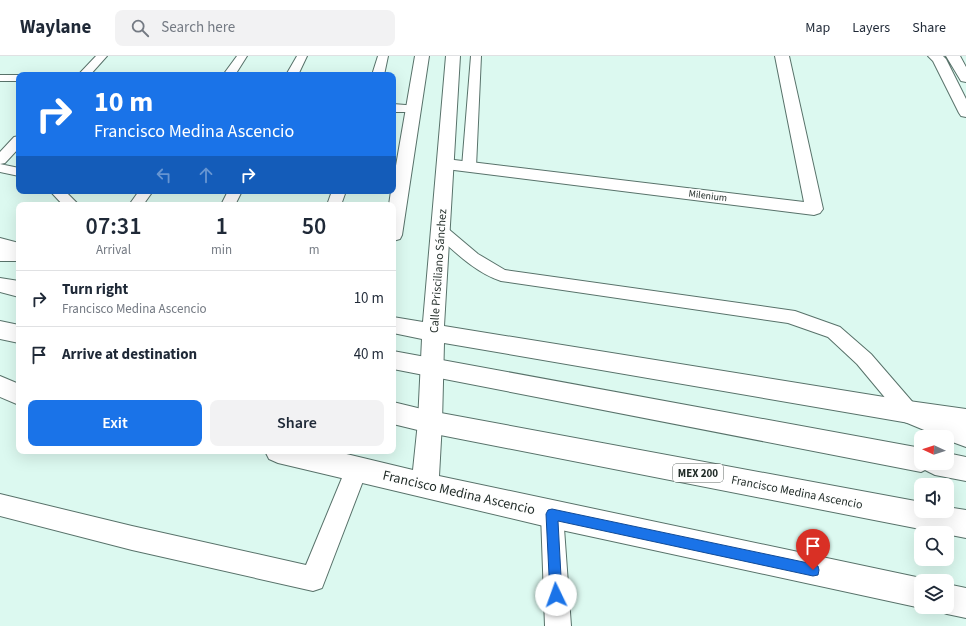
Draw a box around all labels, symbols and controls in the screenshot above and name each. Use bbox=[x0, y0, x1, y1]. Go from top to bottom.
search box bbox=[115, 10, 395, 46]
text: Waylane bbox=[20, 14, 91, 41]
icon: search bbox=[129, 17, 151, 39]
text: Search here bbox=[161, 17, 235, 38]
text: Map bbox=[805, 18, 830, 38]
text: Layers bbox=[852, 18, 890, 38]
text: Share bbox=[912, 18, 946, 38]
text: 10 m bbox=[94, 82, 153, 122]
icon: right bbox=[28, 88, 80, 140]
text: Francisco Medina Ascencio bbox=[94, 119, 294, 144]
icon: left bbox=[153, 164, 175, 186]
icon: ahead bbox=[195, 164, 217, 186]
icon: right bbox=[237, 164, 259, 186]
street label: Milenium bbox=[688, 187, 728, 205]
street label: Calle Prisciliano Sánchez bbox=[426, 208, 451, 334]
text: 07:31 bbox=[86, 209, 141, 244]
text: 1 bbox=[215, 209, 228, 244]
text: 50 bbox=[302, 209, 326, 244]
text: Arrival bbox=[96, 241, 131, 259]
text: min bbox=[211, 241, 232, 259]
text: m bbox=[309, 241, 319, 259]
text: Turn right bbox=[62, 279, 128, 300]
icon: right bbox=[28, 288, 50, 310]
text: 10 m bbox=[354, 288, 384, 309]
text: Francisco Medina Ascencio bbox=[62, 300, 207, 318]
icon: arrive bbox=[28, 344, 50, 366]
text: Arrive at destination bbox=[62, 344, 197, 365]
text: 40 m bbox=[354, 344, 384, 365]
button: Exit bbox=[28, 400, 202, 446]
button: Share bbox=[210, 400, 384, 446]
north arrow bbox=[914, 430, 954, 470]
map controls bbox=[914, 430, 954, 614]
road number: MEX 200 bbox=[673, 464, 723, 482]
street label: Francisco Medina Ascencio bbox=[381, 466, 537, 520]
street label: Francisco Medina Ascencio bbox=[730, 471, 864, 514]
button: sound bbox=[914, 478, 954, 518]
button: search bbox=[914, 526, 954, 566]
pin bbox=[796, 529, 830, 570]
icon: arrive bbox=[802, 535, 824, 557]
position arrow bbox=[535, 574, 577, 616]
button: layers bbox=[914, 574, 954, 614]

